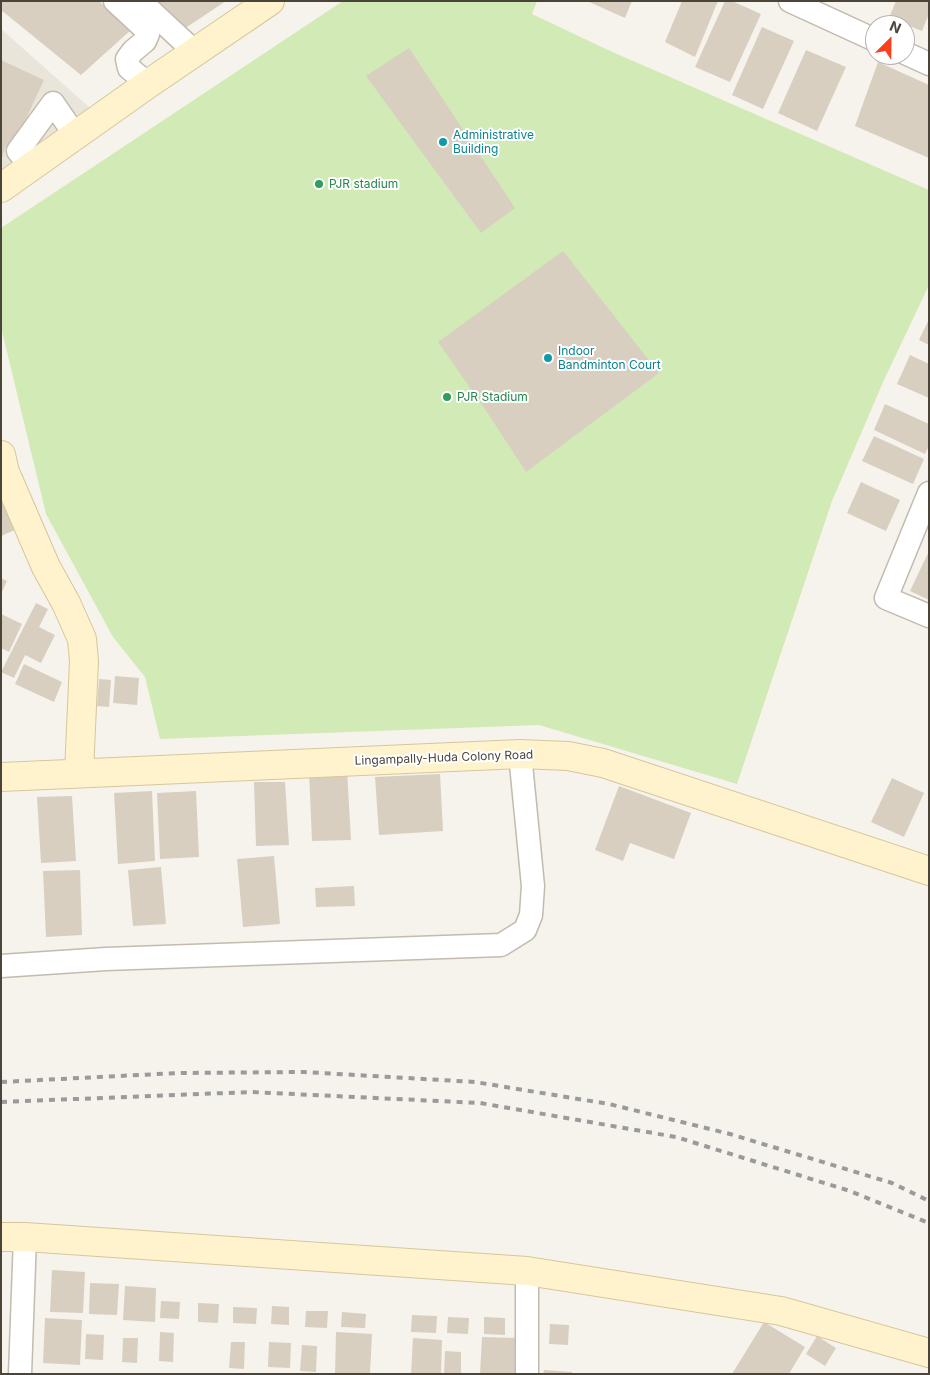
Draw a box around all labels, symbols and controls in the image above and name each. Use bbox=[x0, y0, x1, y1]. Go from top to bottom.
north arrow bbox=[865, 15, 915, 65]
text: N bbox=[887, 17, 904, 37]
place label: Administrative Building bbox=[453, 128, 534, 156]
marker: Administrative Building bbox=[437, 136, 449, 148]
place label: PJR stadium bbox=[329, 177, 398, 191]
marker: PJR stadium bbox=[313, 178, 325, 190]
place label: Indoor Bandminton Court bbox=[558, 344, 661, 372]
marker: Indoor Bandminton Court bbox=[542, 352, 554, 364]
place label: PJR Stadium bbox=[457, 390, 528, 404]
marker: PJR Stadium bbox=[441, 391, 453, 403]
street label: Lingampally-Huda Colony Road bbox=[354, 748, 534, 768]

